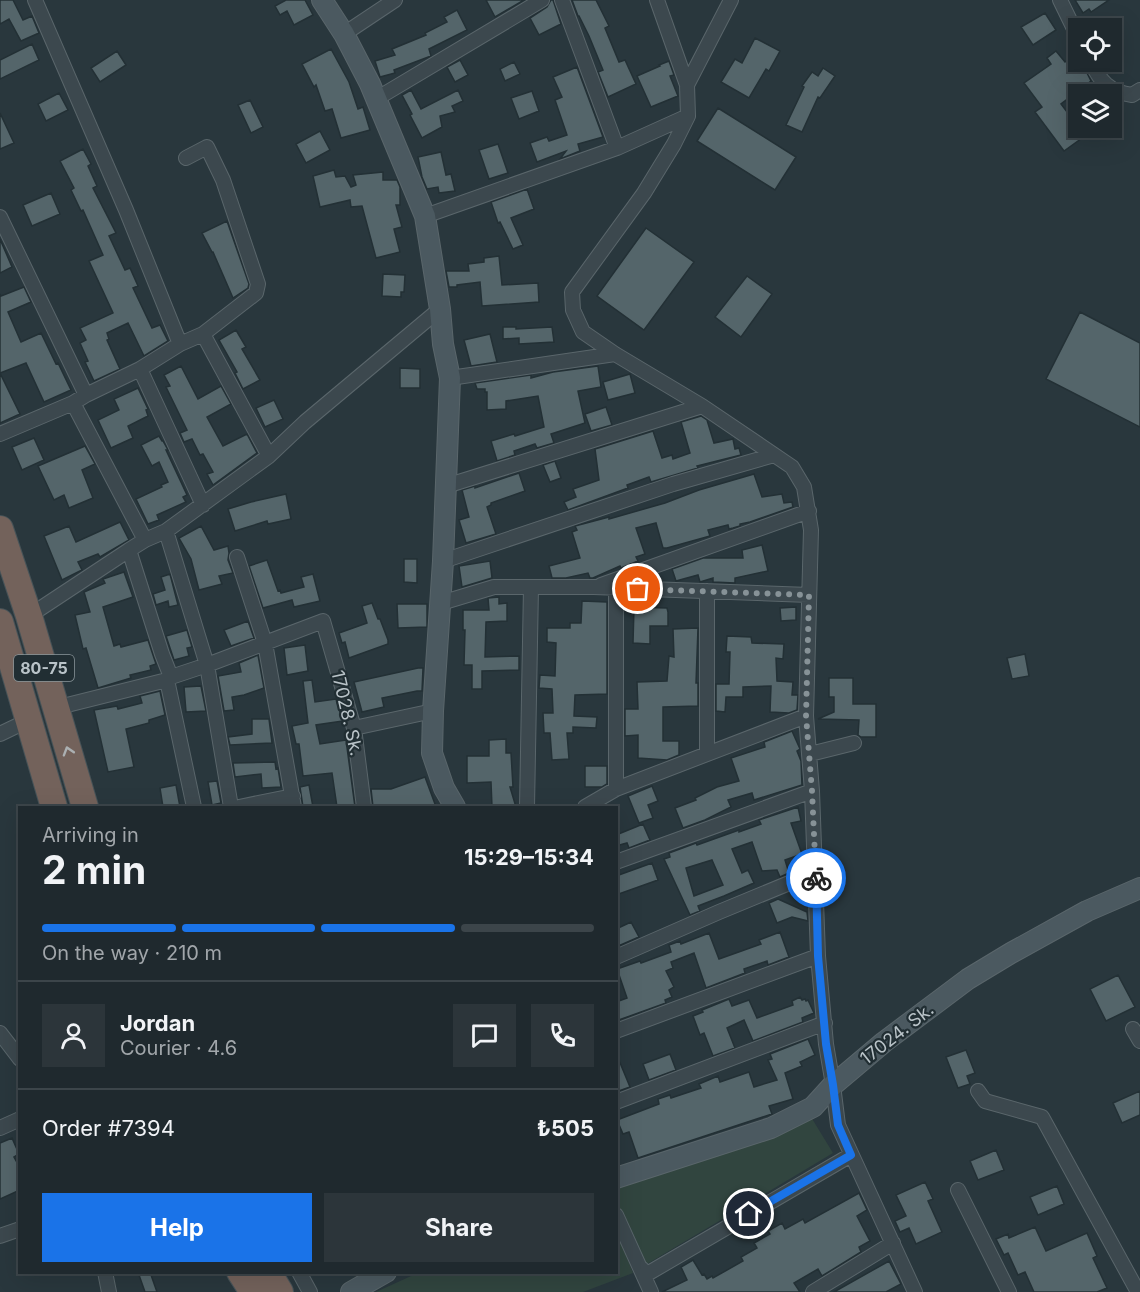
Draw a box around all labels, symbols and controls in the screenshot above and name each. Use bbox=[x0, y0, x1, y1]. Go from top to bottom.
map controls bbox=[1068, 18, 1122, 138]
button: locate bbox=[1068, 18, 1122, 72]
button: layers bbox=[1068, 84, 1122, 138]
pin bbox=[612, 563, 663, 614]
icon: bag bbox=[621, 572, 654, 605]
road number: 80-75 bbox=[14, 655, 74, 681]
street label: 17028. Sk. bbox=[327, 668, 368, 758]
one-way arrow bbox=[63, 746, 75, 757]
text: Arriving in bbox=[42, 823, 139, 847]
text: 15:29–15:34 bbox=[464, 844, 594, 870]
text: 2 min bbox=[42, 846, 146, 893]
courier bbox=[786, 848, 846, 908]
icon: bike bbox=[800, 862, 833, 895]
text: On the way · 210 m bbox=[42, 941, 222, 965]
street label: 17024. Sk. bbox=[856, 998, 938, 1069]
button: person bbox=[42, 1004, 105, 1067]
button: chat bbox=[453, 1004, 516, 1067]
button: phone bbox=[531, 1004, 594, 1067]
text: Jordan bbox=[120, 1010, 195, 1036]
text: Courier · 4.6 bbox=[120, 1036, 237, 1060]
text: Order #7394 bbox=[42, 1115, 175, 1141]
text: ₺505 bbox=[537, 1115, 594, 1141]
pin bbox=[723, 1188, 774, 1239]
button: Help bbox=[42, 1193, 312, 1262]
button: Share bbox=[324, 1193, 594, 1262]
icon: home bbox=[732, 1197, 765, 1230]

